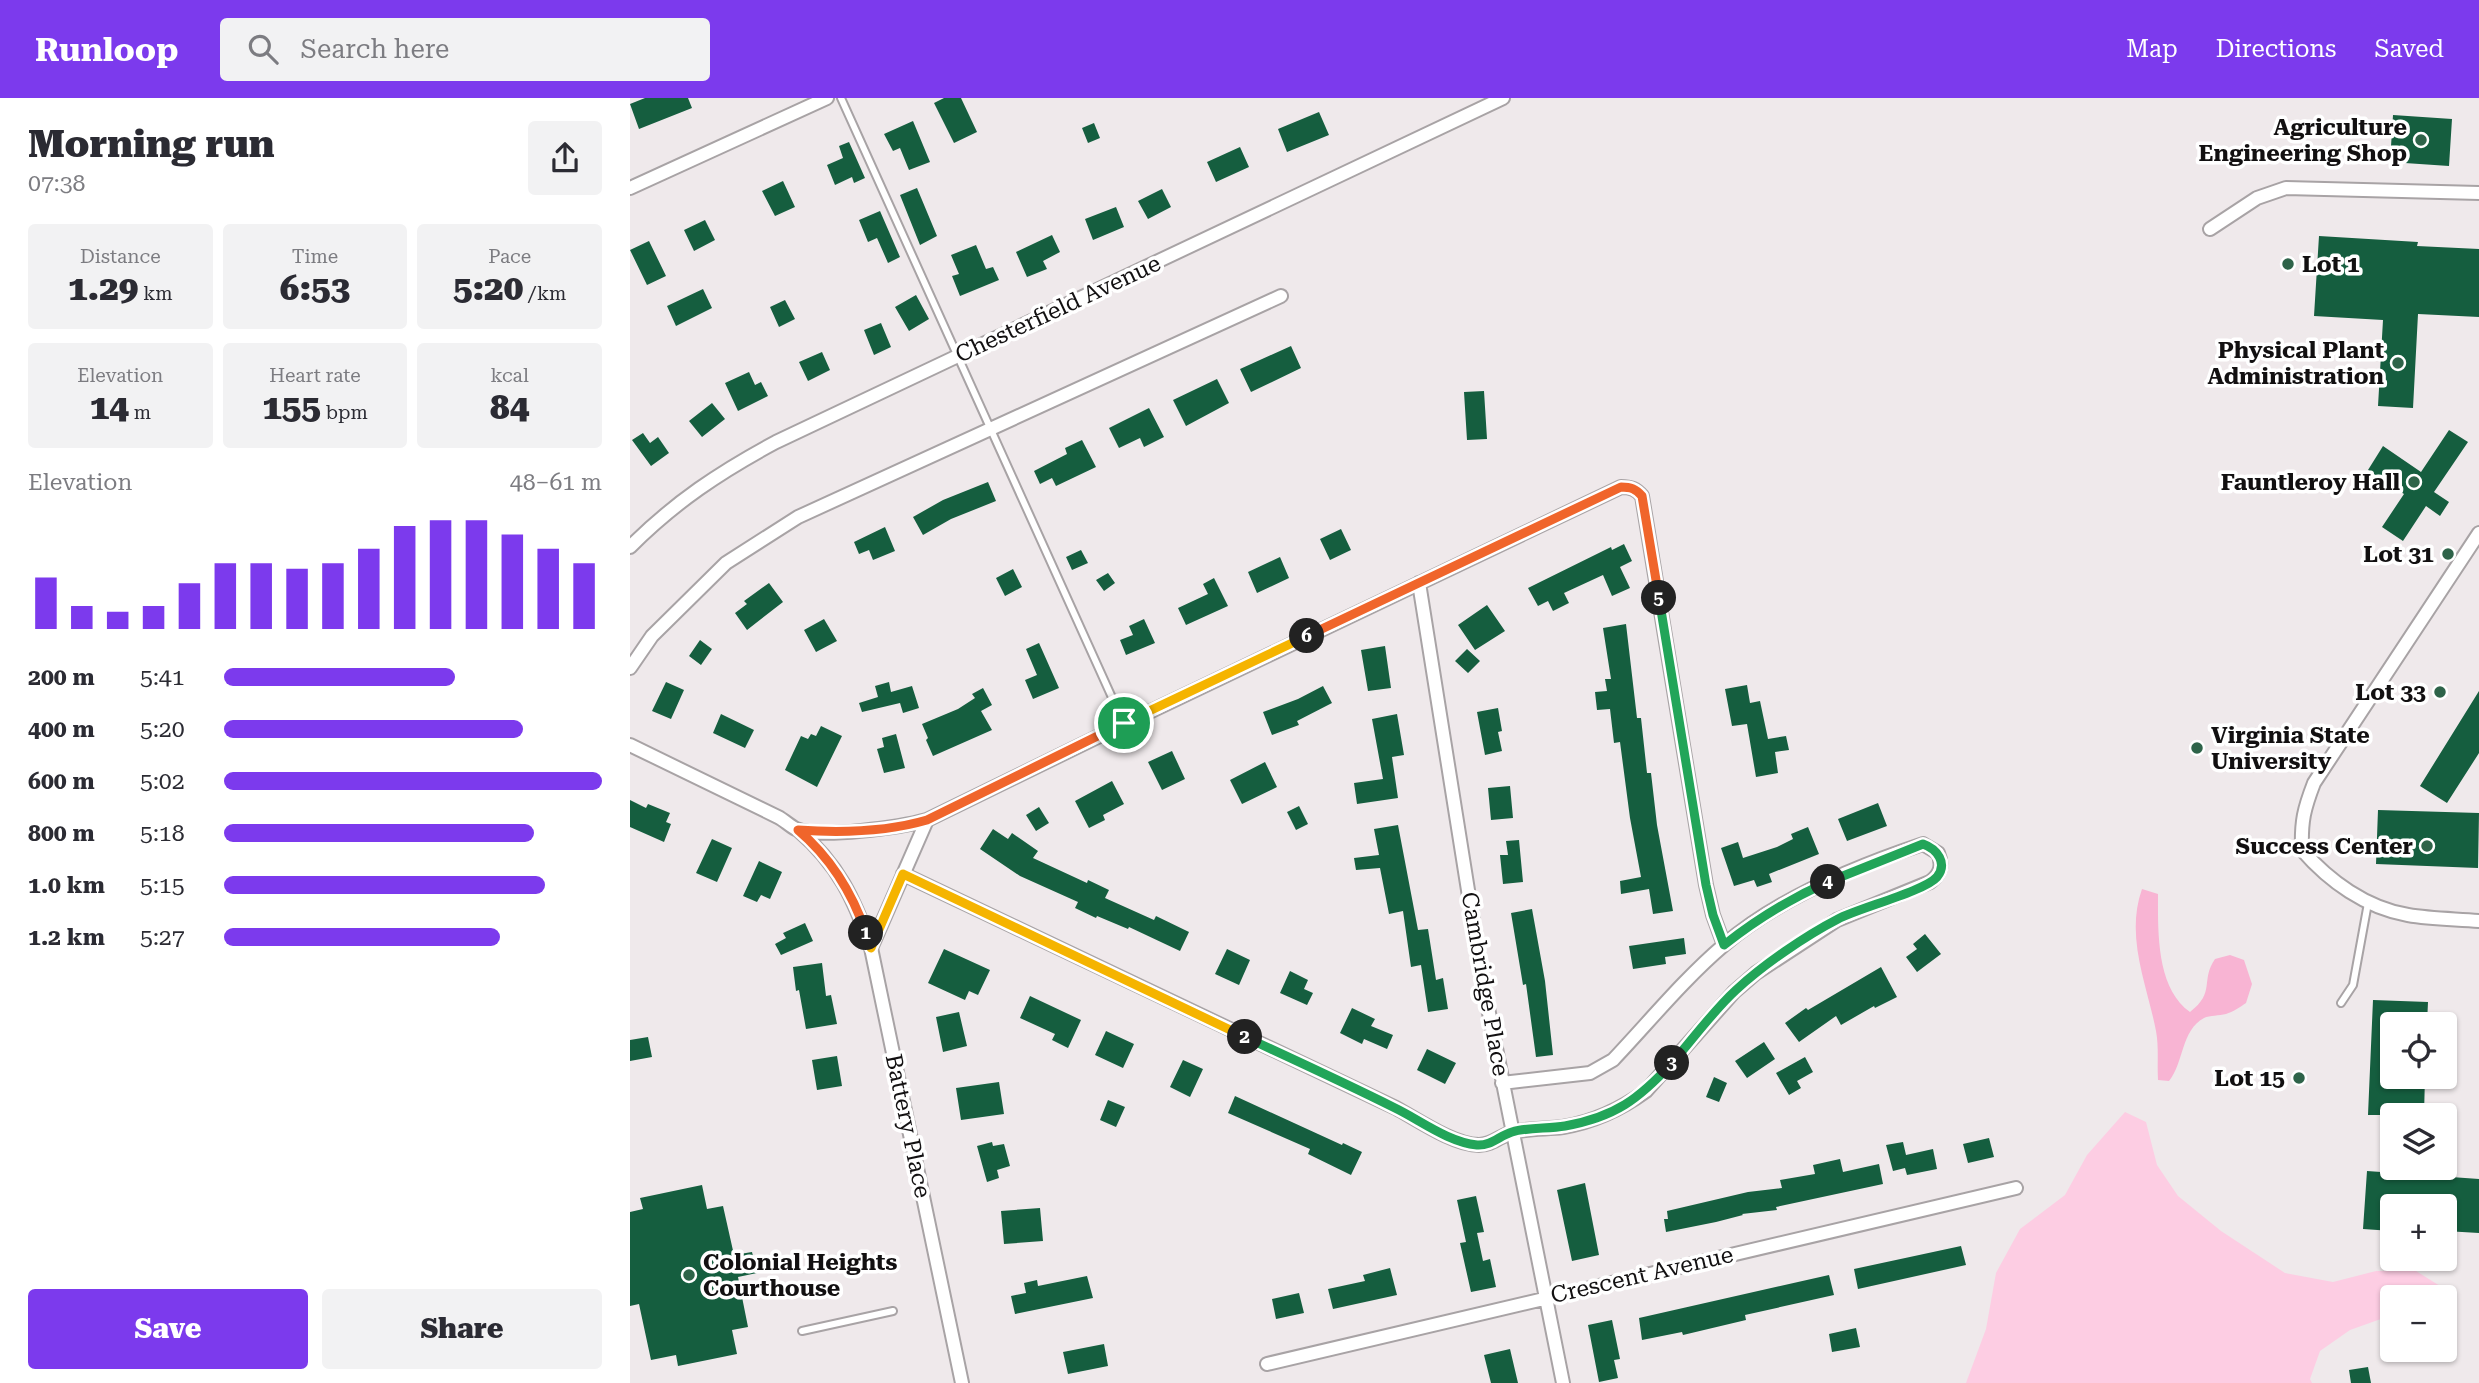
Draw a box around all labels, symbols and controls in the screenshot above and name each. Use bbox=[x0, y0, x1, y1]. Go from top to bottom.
search box bbox=[220, 18, 710, 81]
text: Runloop bbox=[35, 30, 178, 69]
icon: search bbox=[244, 30, 282, 68]
text: Search here bbox=[300, 34, 449, 64]
text: Map bbox=[2126, 35, 2178, 63]
text: Directions bbox=[2216, 35, 2336, 63]
text: Saved bbox=[2374, 35, 2444, 63]
place label: Agriculture Engineering Shop bbox=[2198, 114, 2407, 167]
button: share bbox=[528, 121, 602, 195]
text: Morning run bbox=[28, 122, 275, 166]
marker: Agriculture Engineering Shop bbox=[2413, 132, 2429, 148]
text: 07:38 bbox=[28, 170, 85, 197]
text: Distance bbox=[80, 245, 161, 268]
text: Time bbox=[292, 245, 338, 268]
text: Pace bbox=[488, 245, 531, 268]
street label: Chesterfield Avenue bbox=[951, 250, 1165, 368]
place label: Lot 1 bbox=[2302, 251, 2360, 278]
marker: Lot 1 bbox=[2280, 256, 2296, 272]
text: 1.29 bbox=[68, 268, 138, 309]
text: 6:53 bbox=[280, 268, 350, 309]
text: 5:20 bbox=[453, 268, 523, 309]
text: km bbox=[138, 282, 173, 305]
text: /km bbox=[523, 282, 566, 305]
place label: Physical Plant Administration bbox=[2207, 337, 2385, 390]
marker: Physical Plant Administration bbox=[2390, 355, 2406, 371]
text: Elevation bbox=[77, 364, 163, 387]
text: Heart rate bbox=[269, 364, 361, 387]
text: kcal bbox=[491, 364, 529, 387]
text: 14 bbox=[90, 387, 129, 428]
text: 155 bbox=[262, 387, 321, 428]
text: 84 bbox=[490, 387, 529, 428]
text: m bbox=[129, 401, 151, 424]
text: bpm bbox=[321, 401, 368, 424]
text: Elevation bbox=[28, 469, 132, 496]
text: 48–61 m bbox=[510, 469, 602, 496]
place label: Fauntleroy Hall bbox=[2221, 469, 2400, 496]
marker: Fauntleroy Hall bbox=[2406, 474, 2422, 490]
place label: Lot 31 bbox=[2363, 541, 2434, 568]
marker: Lot 31 bbox=[2440, 546, 2456, 562]
pin: 5 bbox=[1642, 580, 1676, 616]
text: 5 bbox=[1653, 586, 1664, 609]
pin: 6 bbox=[1290, 618, 1324, 654]
text: 6 bbox=[1301, 624, 1312, 647]
text: 200 m bbox=[28, 664, 95, 691]
text: 5:41 bbox=[140, 664, 185, 691]
place label: Lot 33 bbox=[2355, 679, 2426, 706]
marker: Lot 33 bbox=[2432, 684, 2448, 700]
pin bbox=[1094, 693, 1154, 753]
icon: arrive bbox=[1105, 704, 1143, 742]
text: 400 m bbox=[28, 716, 95, 743]
text: 5:20 bbox=[140, 716, 185, 743]
place label: Virginia State University bbox=[2211, 722, 2370, 775]
marker: Virginia State University bbox=[2189, 740, 2205, 756]
text: 600 m bbox=[28, 768, 95, 795]
text: 5:02 bbox=[140, 768, 185, 795]
text: 800 m bbox=[28, 820, 95, 847]
text: 5:18 bbox=[140, 820, 185, 847]
place label: Success Center bbox=[2236, 833, 2413, 860]
marker: Success Center bbox=[2419, 838, 2435, 854]
pin: 4 bbox=[1810, 864, 1846, 900]
text: 4 bbox=[1822, 870, 1833, 893]
text: 1.0 km bbox=[28, 872, 105, 899]
text: 5:15 bbox=[140, 872, 185, 899]
street label: Cambridge Place bbox=[1456, 890, 1514, 1078]
pin: 1 bbox=[848, 916, 884, 950]
text: 1 bbox=[860, 921, 871, 944]
text: 1.2 km bbox=[28, 924, 105, 951]
text: 5:27 bbox=[140, 924, 185, 951]
map controls bbox=[2380, 1012, 2457, 1362]
button: locate bbox=[2380, 1012, 2457, 1089]
pin: 2 bbox=[1228, 1020, 1262, 1054]
text: 2 bbox=[1239, 1025, 1250, 1048]
pin: 3 bbox=[1654, 1046, 1690, 1080]
text: 3 bbox=[1666, 1051, 1677, 1074]
street label: Battery Place bbox=[880, 1052, 936, 1200]
place label: Lot 15 bbox=[2214, 1065, 2285, 1092]
marker: Lot 15 bbox=[2291, 1070, 2307, 1086]
button: layers bbox=[2380, 1103, 2457, 1180]
button: + bbox=[2380, 1194, 2457, 1271]
street label: Crescent Avenue bbox=[1548, 1241, 1736, 1309]
place label: Colonial Heights Courthouse bbox=[703, 1249, 898, 1302]
marker: Colonial Heights Courthouse bbox=[681, 1267, 697, 1283]
button: − bbox=[2380, 1285, 2457, 1362]
button: Save bbox=[28, 1289, 308, 1369]
button: Share bbox=[322, 1289, 602, 1369]

